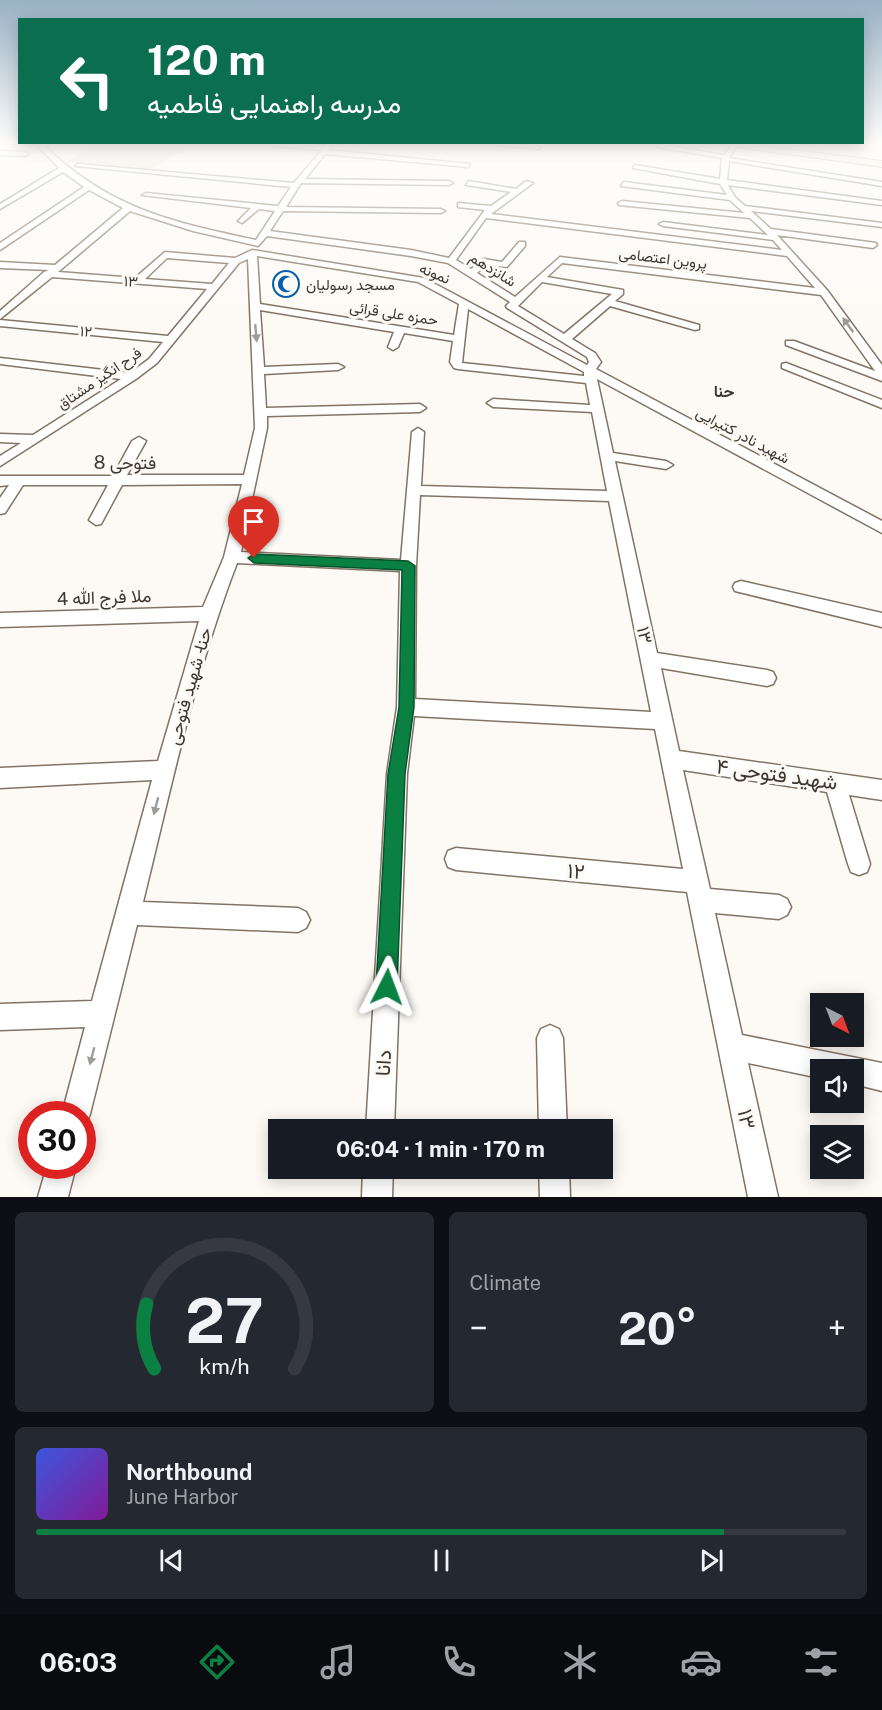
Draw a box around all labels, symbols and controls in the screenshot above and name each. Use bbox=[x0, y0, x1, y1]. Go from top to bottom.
text: 120 m bbox=[147, 35, 266, 84]
icon: left bbox=[48, 42, 126, 120]
text: مدرسه راهنمایی فاطمیه bbox=[147, 87, 401, 119]
street label: پروین اعتصامی bbox=[618, 244, 708, 274]
street label: شانزدهم bbox=[465, 248, 520, 292]
street label: نمونه bbox=[417, 259, 453, 288]
mosque icon: مسجد رسولیان bbox=[271, 269, 301, 299]
street label: ۱۳ bbox=[123, 272, 139, 290]
place label: مسجد رسولیان bbox=[306, 276, 395, 294]
street label: حمزه علی قرائی bbox=[348, 298, 439, 330]
one-way arrow bbox=[842, 318, 854, 333]
street label: ۱۲ bbox=[79, 322, 93, 340]
one-way arrow bbox=[252, 323, 261, 342]
street label: فرح انگیز مشتاق bbox=[54, 344, 146, 415]
district label: حنا bbox=[714, 382, 734, 401]
street label: شهید نادر کتیرایی bbox=[693, 403, 793, 469]
street label: فتوحی 8 bbox=[94, 452, 156, 474]
pin bbox=[228, 496, 279, 558]
icon: arrive bbox=[237, 505, 270, 538]
street label: 4 ملا فرج الله bbox=[56, 585, 152, 611]
street label: ۱۳ bbox=[633, 624, 657, 646]
street label: حنا- شهید فتوحی bbox=[162, 625, 217, 747]
street label: شهید فتوحی ۴ bbox=[715, 753, 839, 796]
one-way arrow bbox=[151, 797, 161, 816]
street label: ۱۲ bbox=[566, 858, 586, 884]
position arrow bbox=[355, 955, 419, 1019]
north arrow bbox=[810, 993, 864, 1047]
map controls bbox=[810, 993, 864, 1179]
one-way arrow bbox=[86, 1047, 96, 1065]
street label: دانا bbox=[370, 1049, 396, 1077]
button: sound bbox=[810, 1059, 864, 1113]
speed limit sign: 30 bbox=[18, 1101, 96, 1179]
street label: ۱۳ bbox=[733, 1107, 761, 1131]
button: layers bbox=[810, 1125, 864, 1179]
text: 06:04 · 1 min · 170 m bbox=[336, 1136, 545, 1162]
text: Climate bbox=[470, 1271, 541, 1295]
text: 27 bbox=[185, 1284, 264, 1357]
text: 20° bbox=[618, 1302, 697, 1355]
text: − bbox=[470, 1309, 488, 1347]
text: + bbox=[828, 1309, 846, 1347]
text: km/h bbox=[199, 1354, 249, 1379]
text: Northbound bbox=[126, 1459, 252, 1485]
text: June Harbor bbox=[126, 1485, 238, 1509]
icon: previous bbox=[155, 1544, 188, 1577]
icon: pause bbox=[425, 1544, 458, 1577]
icon: next bbox=[695, 1544, 728, 1577]
icon: directions bbox=[196, 1641, 238, 1683]
icon: music bbox=[317, 1641, 359, 1683]
icon: phone bbox=[438, 1641, 480, 1683]
icon: climate bbox=[559, 1641, 601, 1683]
icon: car bbox=[680, 1641, 722, 1683]
icon: filters bbox=[800, 1641, 842, 1683]
text: 06:03 bbox=[39, 1646, 117, 1678]

